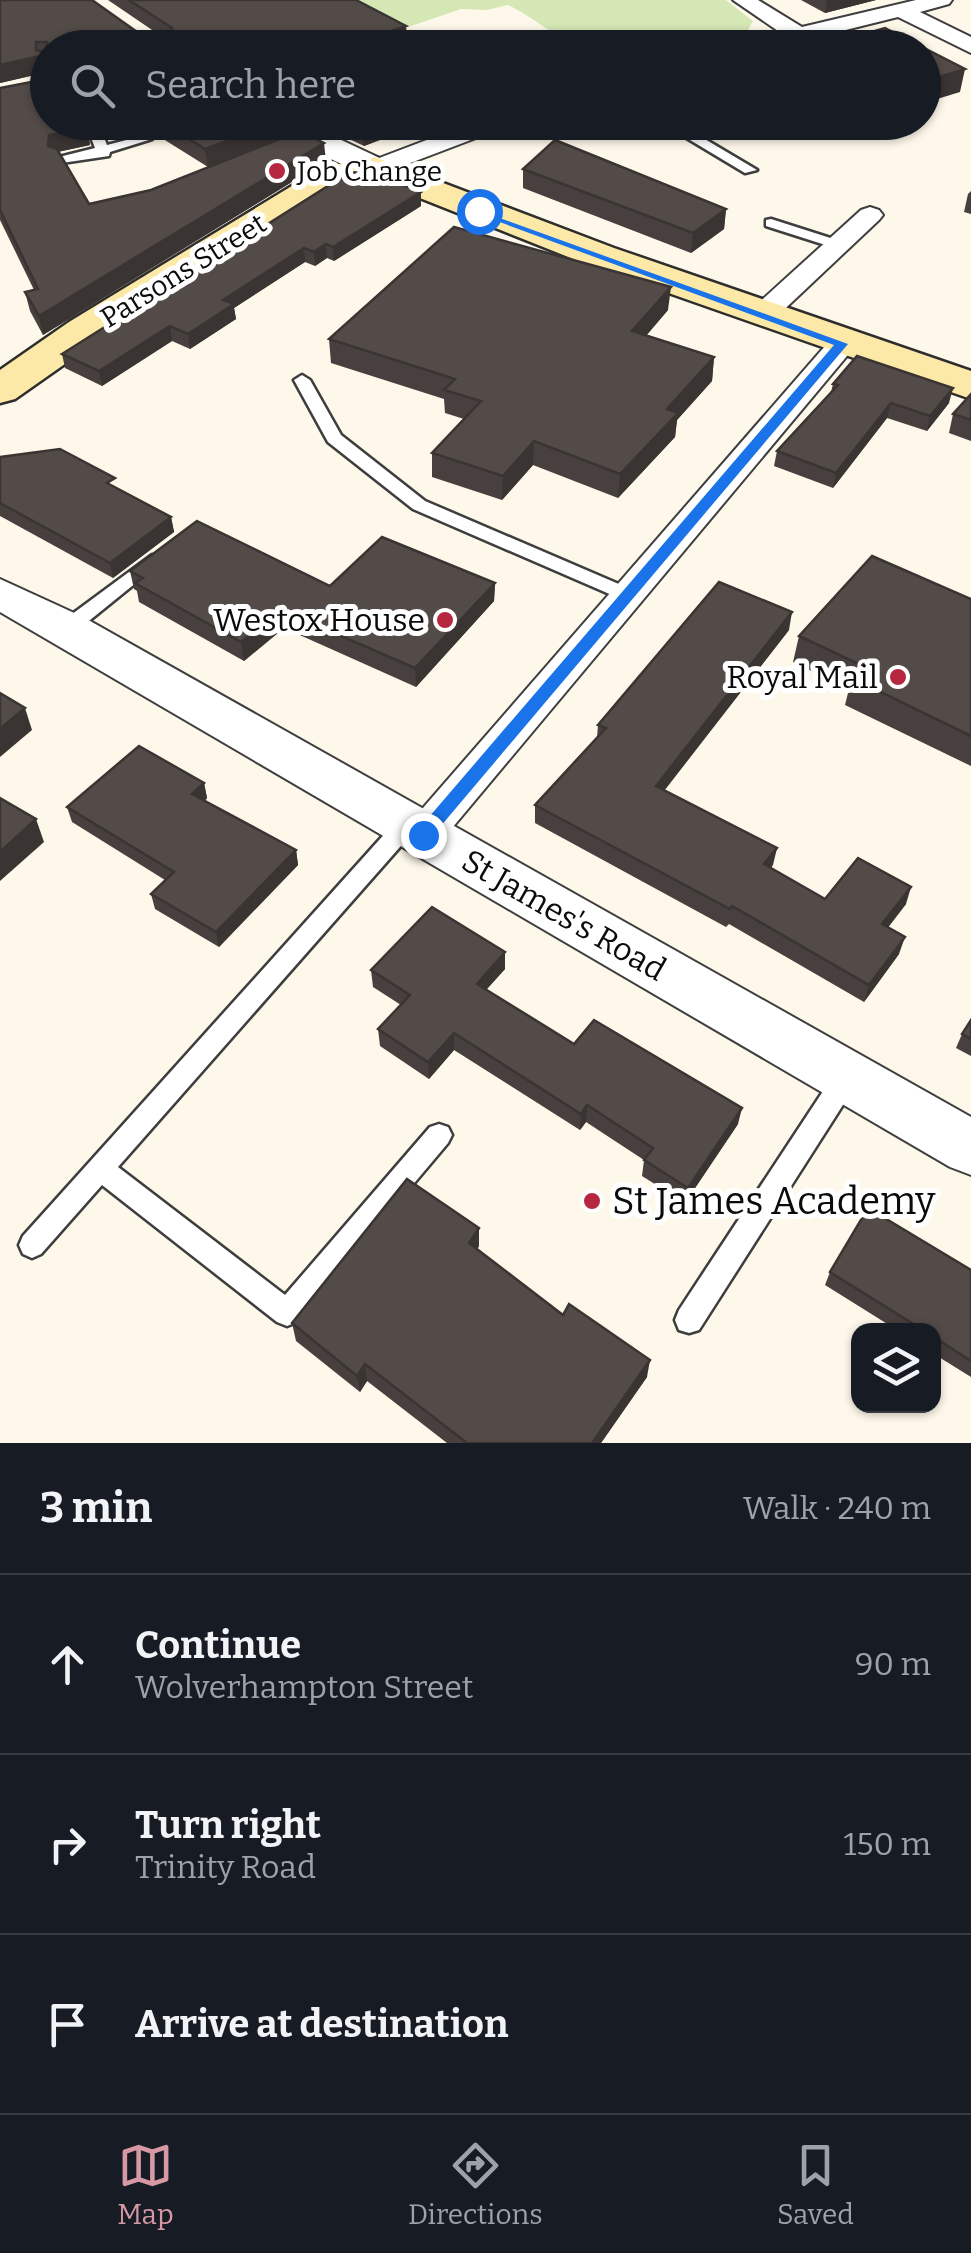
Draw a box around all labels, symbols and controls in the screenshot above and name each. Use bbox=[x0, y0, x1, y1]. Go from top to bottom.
search box bbox=[30, 30, 941, 140]
icon: search bbox=[65, 58, 120, 113]
text: Search here bbox=[145, 62, 356, 108]
place label: Job Change bbox=[296, 155, 442, 188]
marker: Job Change bbox=[266, 160, 288, 182]
route start bbox=[457, 189, 503, 235]
street label: Parsons Street bbox=[95, 206, 272, 334]
place label: Westox House bbox=[213, 601, 425, 639]
marker: Westox House bbox=[434, 609, 456, 631]
place label: Royal Mail bbox=[726, 658, 878, 696]
marker: Royal Mail bbox=[887, 666, 909, 688]
route end bbox=[401, 813, 447, 859]
street label: St James's Road bbox=[455, 841, 673, 989]
place label: St James Academy bbox=[612, 1178, 936, 1224]
marker: St James Academy bbox=[581, 1190, 603, 1212]
map controls bbox=[851, 1323, 941, 1413]
button: layers bbox=[851, 1323, 941, 1413]
text: 3 min bbox=[40, 1483, 152, 1533]
text: Walk · 240 m bbox=[743, 1489, 931, 1527]
text: Continue bbox=[135, 1622, 301, 1668]
icon: ahead bbox=[40, 1637, 95, 1692]
text: 90 m bbox=[855, 1645, 931, 1683]
text: Wolverhampton Street bbox=[135, 1668, 473, 1706]
text: Turn right bbox=[135, 1802, 321, 1848]
icon: right bbox=[40, 1817, 95, 1872]
text: 150 m bbox=[843, 1825, 931, 1863]
text: Trinity Road bbox=[135, 1848, 316, 1886]
icon: arrive bbox=[40, 1997, 95, 2052]
text: Arrive at destination bbox=[135, 2001, 508, 2047]
tab: Map bbox=[117, 2138, 174, 2231]
tab: Directions bbox=[408, 2138, 543, 2231]
tab: Saved bbox=[777, 2138, 854, 2231]

